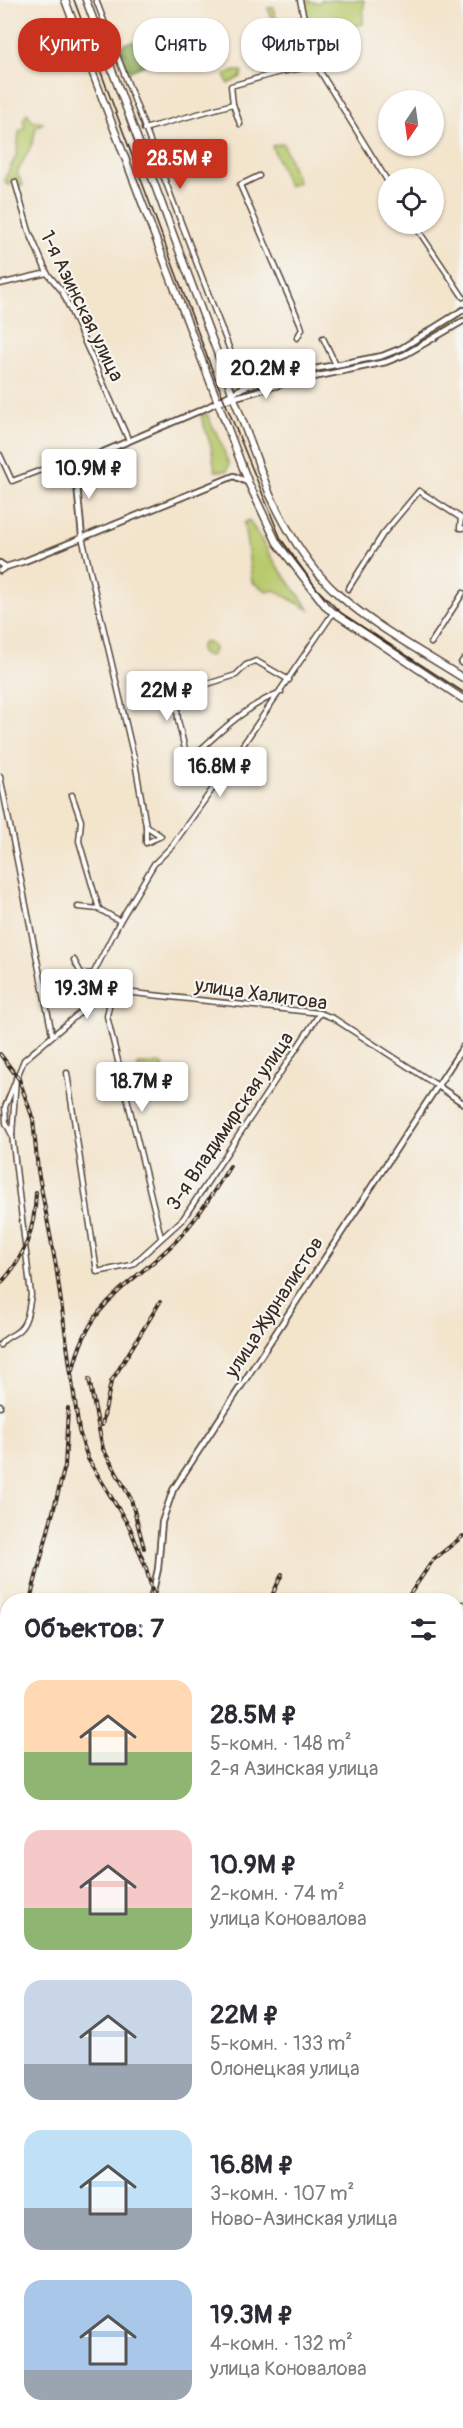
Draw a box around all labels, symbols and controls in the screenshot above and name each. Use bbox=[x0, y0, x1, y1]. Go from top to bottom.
chip: Купить bbox=[18, 18, 121, 72]
chip: Снять bbox=[133, 18, 229, 72]
chip: Фильтры bbox=[241, 18, 361, 72]
north arrow bbox=[378, 90, 444, 156]
map controls bbox=[378, 90, 444, 234]
pin: 28.5M ₽ bbox=[125, 139, 235, 190]
text: 28.5M ₽ bbox=[146, 146, 214, 171]
button: locate bbox=[378, 168, 444, 234]
street label: 1-я Азинская улица bbox=[35, 226, 129, 386]
pin: 20.2M ₽ bbox=[211, 349, 321, 400]
text: 20.2M ₽ bbox=[230, 356, 302, 381]
pin: 10.9M ₽ bbox=[34, 449, 144, 500]
text: 10.9M ₽ bbox=[56, 456, 122, 481]
pin: 22M ₽ bbox=[125, 671, 209, 722]
text: 22M ₽ bbox=[140, 678, 194, 703]
pin: 16.8M ₽ bbox=[165, 747, 275, 798]
text: 16.8M ₽ bbox=[188, 754, 252, 779]
pin: 19.3M ₽ bbox=[32, 969, 142, 1020]
street label: улица Халитова bbox=[192, 972, 329, 1016]
text: 19.3M ₽ bbox=[55, 976, 119, 1001]
street label: 3-я Владимирская улица bbox=[161, 1027, 299, 1215]
pin: 18.7M ₽ bbox=[87, 1062, 197, 1113]
text: 18.7M ₽ bbox=[110, 1069, 174, 1094]
street label: улица Журналистов bbox=[219, 1232, 329, 1383]
text: Объектов: 7 bbox=[24, 1613, 164, 1645]
icon: filters bbox=[407, 1613, 440, 1646]
text: 28.5M ₽ bbox=[210, 1699, 297, 1731]
icon: home bbox=[72, 1704, 144, 1776]
text: 5-комн. · 148 m² bbox=[210, 1731, 352, 1756]
text: 2-я Азинская улица bbox=[210, 1756, 378, 1781]
text: 10.9M ₽ bbox=[210, 1849, 297, 1881]
icon: home bbox=[72, 1854, 144, 1926]
text: 2-комн. · 74 m² bbox=[210, 1881, 345, 1906]
text: улица Коновалова bbox=[210, 1906, 367, 1931]
text: 22M ₽ bbox=[210, 1999, 279, 2031]
icon: home bbox=[72, 2004, 144, 2076]
text: 5-комн. · 133 m² bbox=[210, 2031, 352, 2056]
text: Олонецкая улица bbox=[210, 2056, 360, 2081]
text: 16.8M ₽ bbox=[210, 2149, 294, 2181]
icon: home bbox=[72, 2154, 144, 2226]
text: 3-комн. · 107 m² bbox=[210, 2181, 354, 2206]
text: Ново-Азинская улица bbox=[210, 2206, 397, 2231]
text: 19.3M ₽ bbox=[210, 2299, 294, 2331]
icon: home bbox=[72, 2304, 144, 2376]
text: 4-комн. · 132 m² bbox=[210, 2331, 353, 2356]
text: улица Коновалова bbox=[210, 2356, 367, 2381]

